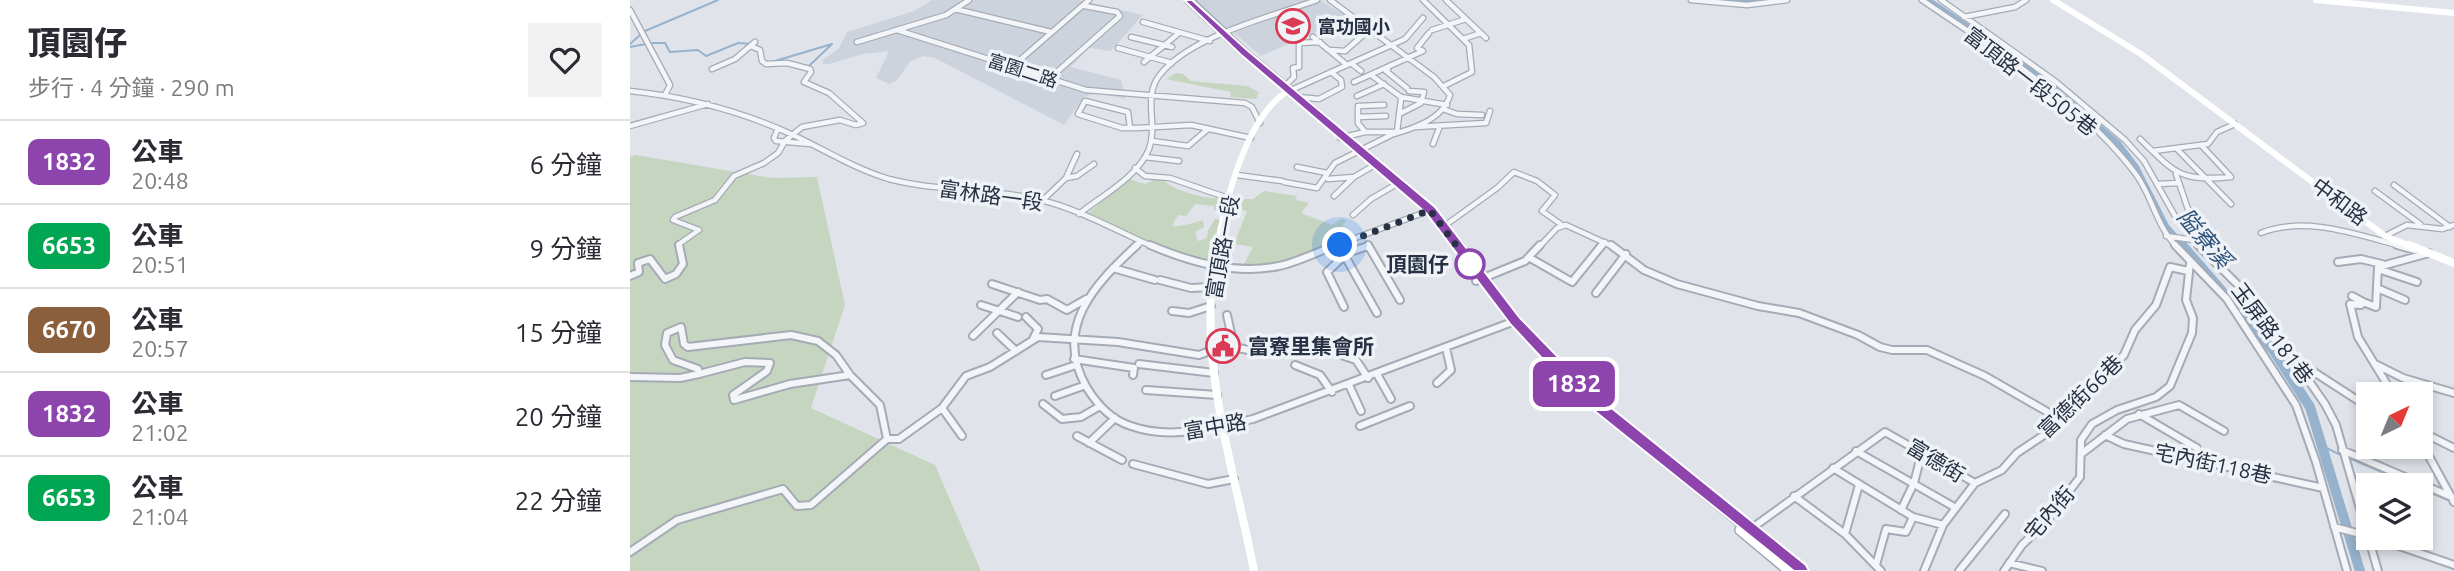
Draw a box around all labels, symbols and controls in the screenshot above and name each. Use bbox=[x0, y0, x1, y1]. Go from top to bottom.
school or university icon: 富功國小 bbox=[1274, 7, 1312, 45]
place label: 富功國小 bbox=[1318, 16, 1390, 36]
street label: 富頂路一段505巷 bbox=[1960, 22, 2102, 140]
button: heart bbox=[528, 23, 602, 97]
text: 頂園仔 bbox=[28, 24, 127, 61]
street label: 富園二路 bbox=[986, 49, 1060, 91]
text: 步行 · 4 分鐘 · 290 m bbox=[28, 75, 235, 100]
text: 公車 bbox=[131, 137, 183, 166]
text: 1832 bbox=[42, 148, 96, 175]
text: 6 分鐘 bbox=[529, 150, 602, 179]
text: 20:48 bbox=[131, 168, 189, 193]
street label: 中和路 bbox=[2308, 172, 2372, 230]
street label: 富林路一段 bbox=[937, 176, 1045, 214]
street label: 富頂路一段 bbox=[1201, 193, 1243, 301]
water label: 隘寮溪 bbox=[2173, 204, 2239, 275]
text: 公車 bbox=[131, 221, 183, 250]
your location bbox=[1322, 227, 1357, 262]
text: 6653 bbox=[42, 232, 96, 259]
text: 9 分鐘 bbox=[529, 234, 602, 263]
marker: 頂園仔 bbox=[1455, 249, 1485, 279]
text: 20:51 bbox=[131, 252, 189, 277]
place label: 頂園仔 bbox=[1386, 252, 1449, 276]
street label: 玉屏路181巷 bbox=[2227, 278, 2319, 388]
text: 公車 bbox=[131, 305, 183, 334]
text: 6670 bbox=[42, 316, 96, 343]
text: 15 分鐘 bbox=[515, 318, 602, 347]
public building icon: 富寮里集會所 bbox=[1204, 327, 1242, 365]
place label: 富寮里集會所 bbox=[1248, 334, 1374, 358]
text: 20:57 bbox=[131, 336, 189, 361]
street label: 富德街66巷 bbox=[2033, 350, 2127, 442]
line badge: 1832 bbox=[1525, 361, 1623, 407]
text: 1832 bbox=[1547, 370, 1601, 397]
north arrow bbox=[2356, 382, 2432, 458]
map controls bbox=[2356, 382, 2433, 550]
text: 公車 bbox=[131, 389, 183, 418]
text: 1832 bbox=[42, 400, 96, 427]
text: 20 分鐘 bbox=[515, 402, 602, 431]
street label: 富中路 bbox=[1182, 409, 1248, 443]
text: 21:02 bbox=[131, 420, 189, 445]
street label: 富德街 bbox=[1903, 433, 1969, 487]
street label: 宅內街118巷 bbox=[2152, 439, 2274, 487]
text: 公車 bbox=[131, 473, 183, 502]
button: layers bbox=[2356, 473, 2433, 550]
street label: 宅內街 bbox=[2019, 481, 2079, 545]
text: 6653 bbox=[42, 484, 96, 511]
text: 22 分鐘 bbox=[515, 486, 602, 515]
text: 21:04 bbox=[131, 504, 189, 529]

